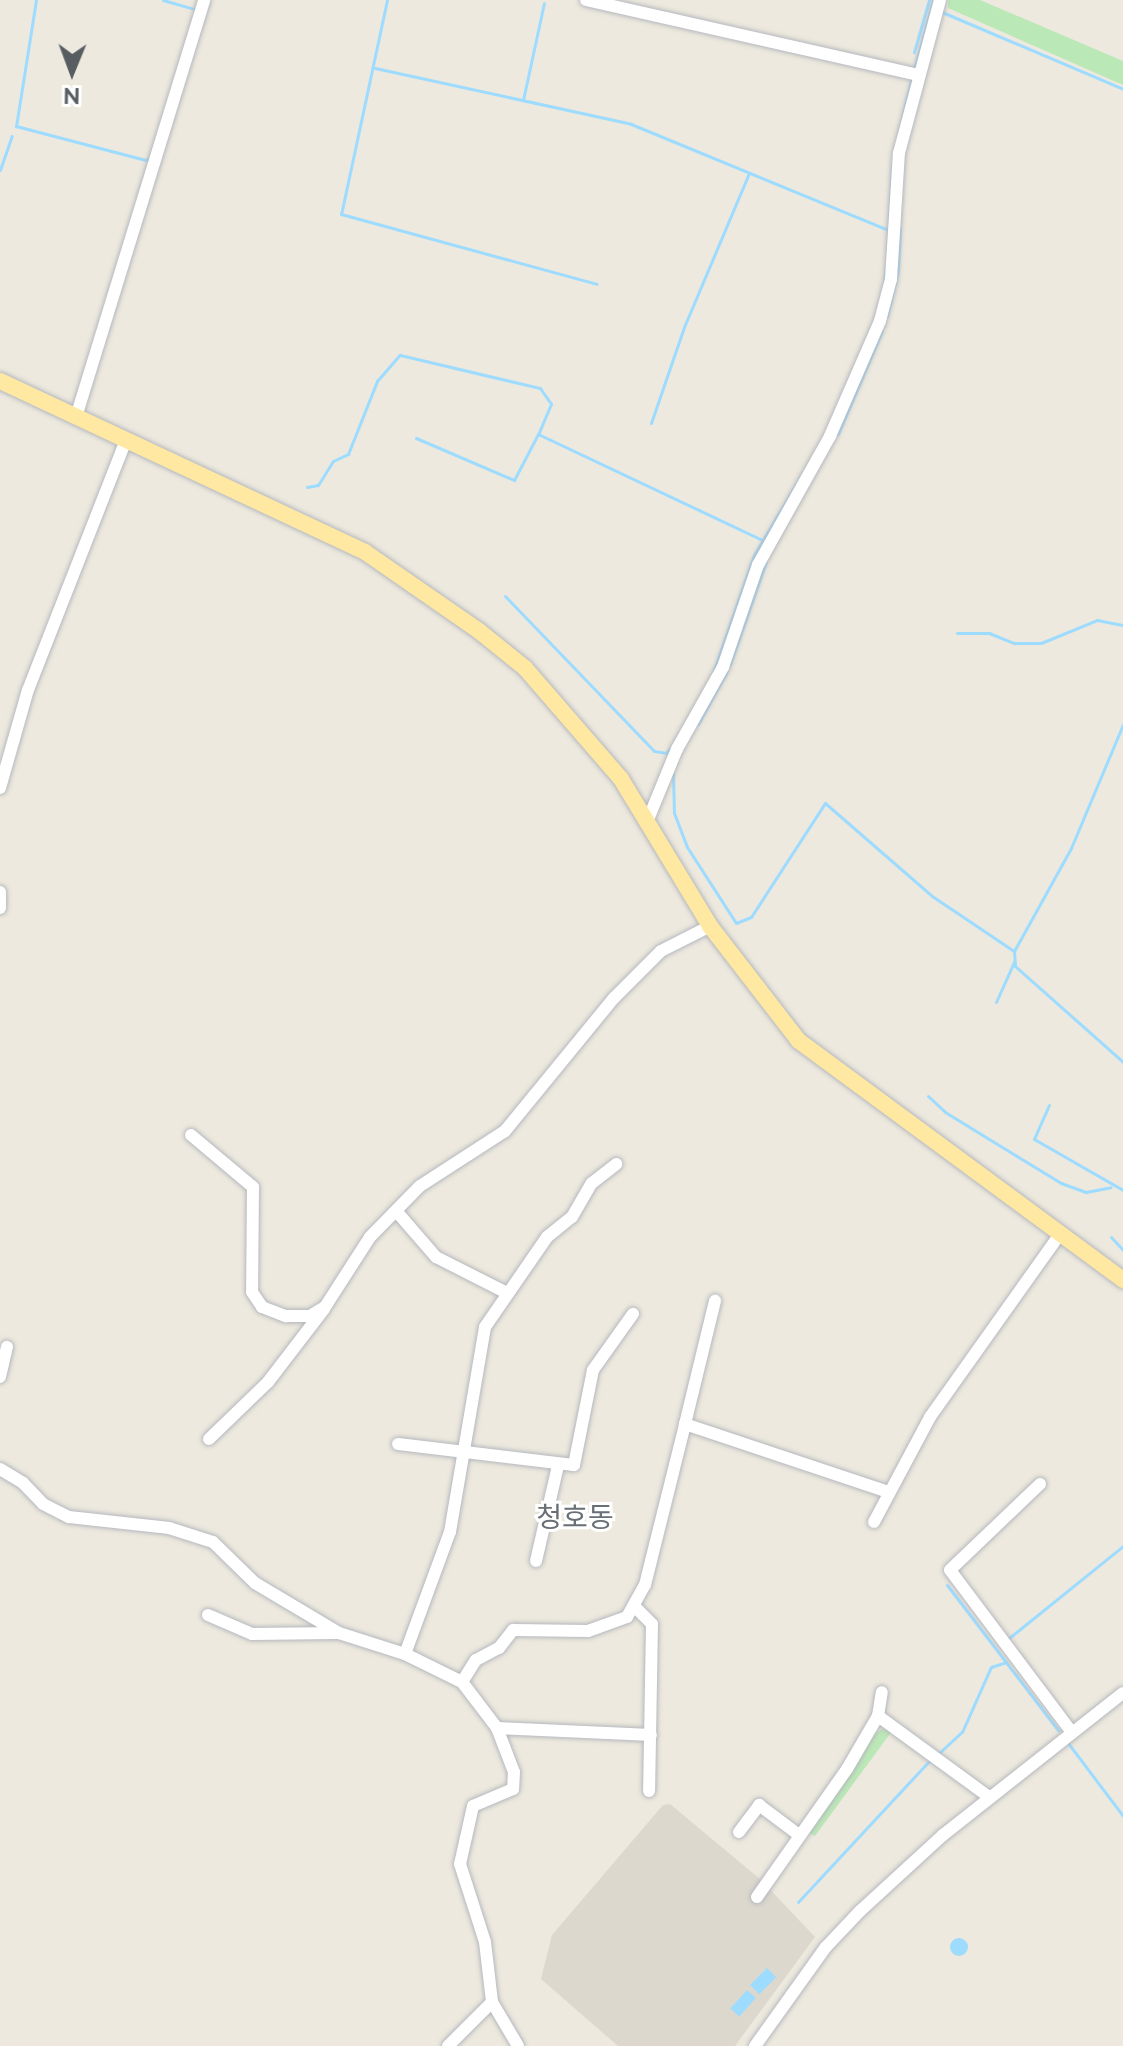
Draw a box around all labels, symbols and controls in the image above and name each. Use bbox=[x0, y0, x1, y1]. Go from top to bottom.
north arrow bbox=[32, 32, 112, 112]
text: N bbox=[63, 83, 80, 109]
district label: 청호동 bbox=[536, 1501, 614, 1535]

